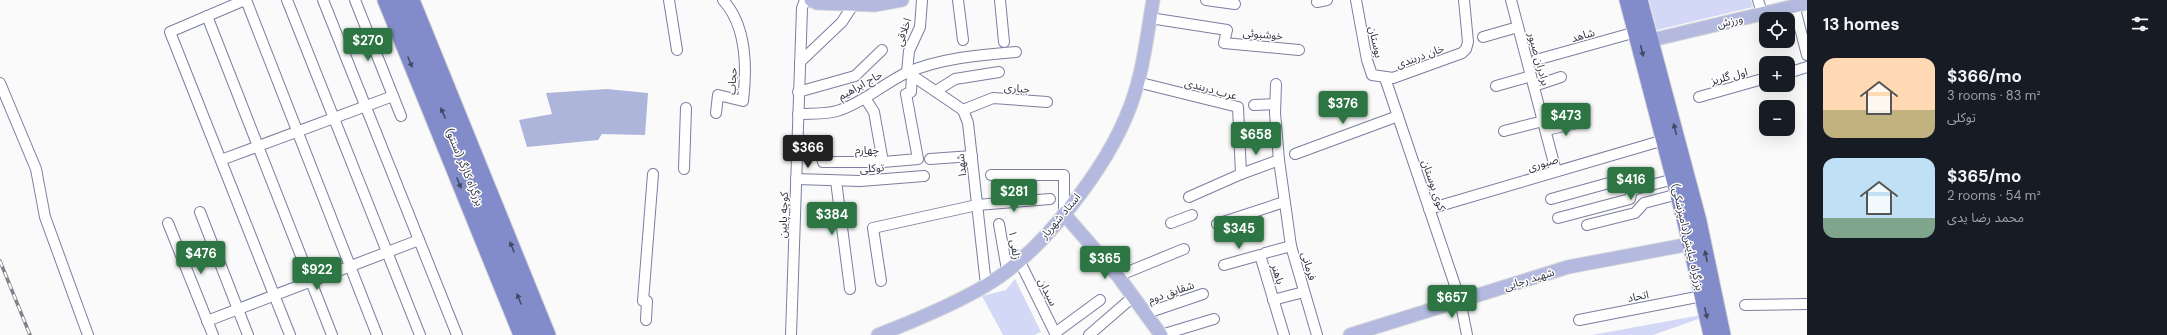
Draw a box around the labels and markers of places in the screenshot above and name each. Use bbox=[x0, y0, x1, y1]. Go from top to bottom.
pin: $270 bbox=[344, 28, 392, 62]
pin: $376 bbox=[1319, 91, 1367, 125]
pin: $473 bbox=[1542, 103, 1590, 137]
pin: $658 bbox=[1232, 122, 1280, 156]
pin: $366 bbox=[784, 135, 832, 169]
pin: $416 bbox=[1607, 167, 1655, 201]
pin: $281 bbox=[990, 179, 1038, 213]
pin: $384 bbox=[808, 202, 856, 236]
pin: $345 bbox=[1215, 216, 1263, 250]
pin: $476 bbox=[177, 241, 225, 275]
pin: $365 bbox=[1081, 246, 1129, 280]
pin: $922 bbox=[293, 257, 341, 291]
pin: $657 bbox=[1428, 285, 1476, 319]

